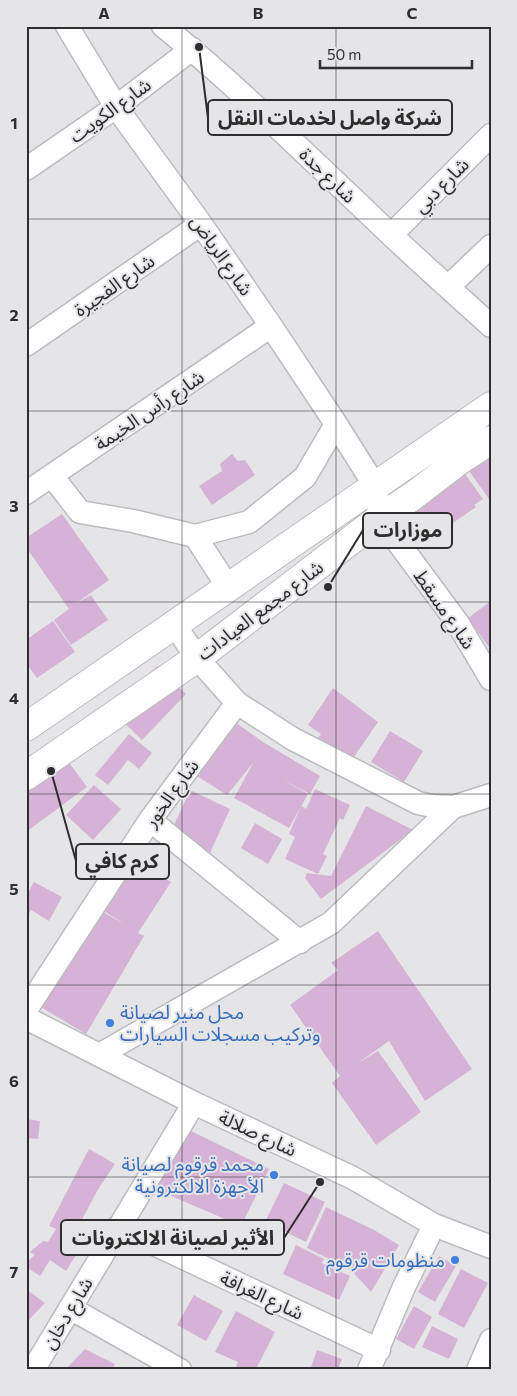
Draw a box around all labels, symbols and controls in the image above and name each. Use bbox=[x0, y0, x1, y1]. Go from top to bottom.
text: A bbox=[98, 3, 110, 22]
text: B bbox=[253, 3, 264, 22]
text: C bbox=[407, 3, 418, 22]
scale bar bbox=[320, 38, 472, 70]
text: 50 m bbox=[327, 45, 361, 63]
street label: شارع الكويت bbox=[64, 72, 157, 149]
callout: شركة واصل لخدمات النقل bbox=[208, 100, 452, 135]
text: شركة واصل لخدمات النقل bbox=[218, 105, 442, 130]
text: 1 bbox=[10, 113, 18, 132]
street label: شارع جدة bbox=[293, 142, 361, 209]
street label: شارع دبي bbox=[408, 152, 476, 220]
street label: شارع الرياض bbox=[184, 210, 259, 301]
street label: شارع الفجيرة bbox=[69, 248, 160, 323]
text: 2 bbox=[9, 305, 19, 324]
street label: شارع رأس الخيمة bbox=[90, 365, 210, 457]
text: 3 bbox=[9, 496, 19, 515]
callout: موزارات bbox=[363, 513, 452, 548]
text: موزارات bbox=[374, 517, 442, 542]
street label: شارع مجمع العيادات bbox=[192, 555, 330, 668]
street label: شارع مسقط bbox=[407, 564, 481, 655]
text: 4 bbox=[9, 688, 19, 707]
street label: شارع الخور bbox=[138, 754, 205, 834]
callout: كرم كافي bbox=[76, 844, 169, 879]
text: كرم كافي bbox=[85, 848, 160, 878]
text: 5 bbox=[9, 879, 19, 898]
place label: محل منير لصيانة وتركيب مسجلات السيارات bbox=[120, 1000, 321, 1046]
marker: محل منير لصيانة وتركيب مسجلات السيارات bbox=[104, 1017, 116, 1029]
text: 6 bbox=[9, 1071, 19, 1090]
street label: شارع صلالة bbox=[214, 1105, 301, 1163]
place label: محمد قرقوم لصيانة الأجهزة الالكترونية bbox=[122, 1152, 264, 1198]
marker: محمد قرقوم لصيانة الأجهزة الالكترونية bbox=[268, 1169, 280, 1181]
callout: الأثير لصيانة الالكترونات bbox=[61, 1220, 284, 1255]
text: الأثير لصيانة الالكترونات bbox=[72, 1225, 274, 1250]
place label: منظومات قرقوم bbox=[326, 1248, 445, 1275]
marker: منظومات قرقوم bbox=[449, 1254, 461, 1266]
text: 7 bbox=[10, 1262, 19, 1281]
street label: شارع الغرافة bbox=[216, 1265, 308, 1327]
street label: شارع دخان bbox=[36, 1273, 99, 1354]

